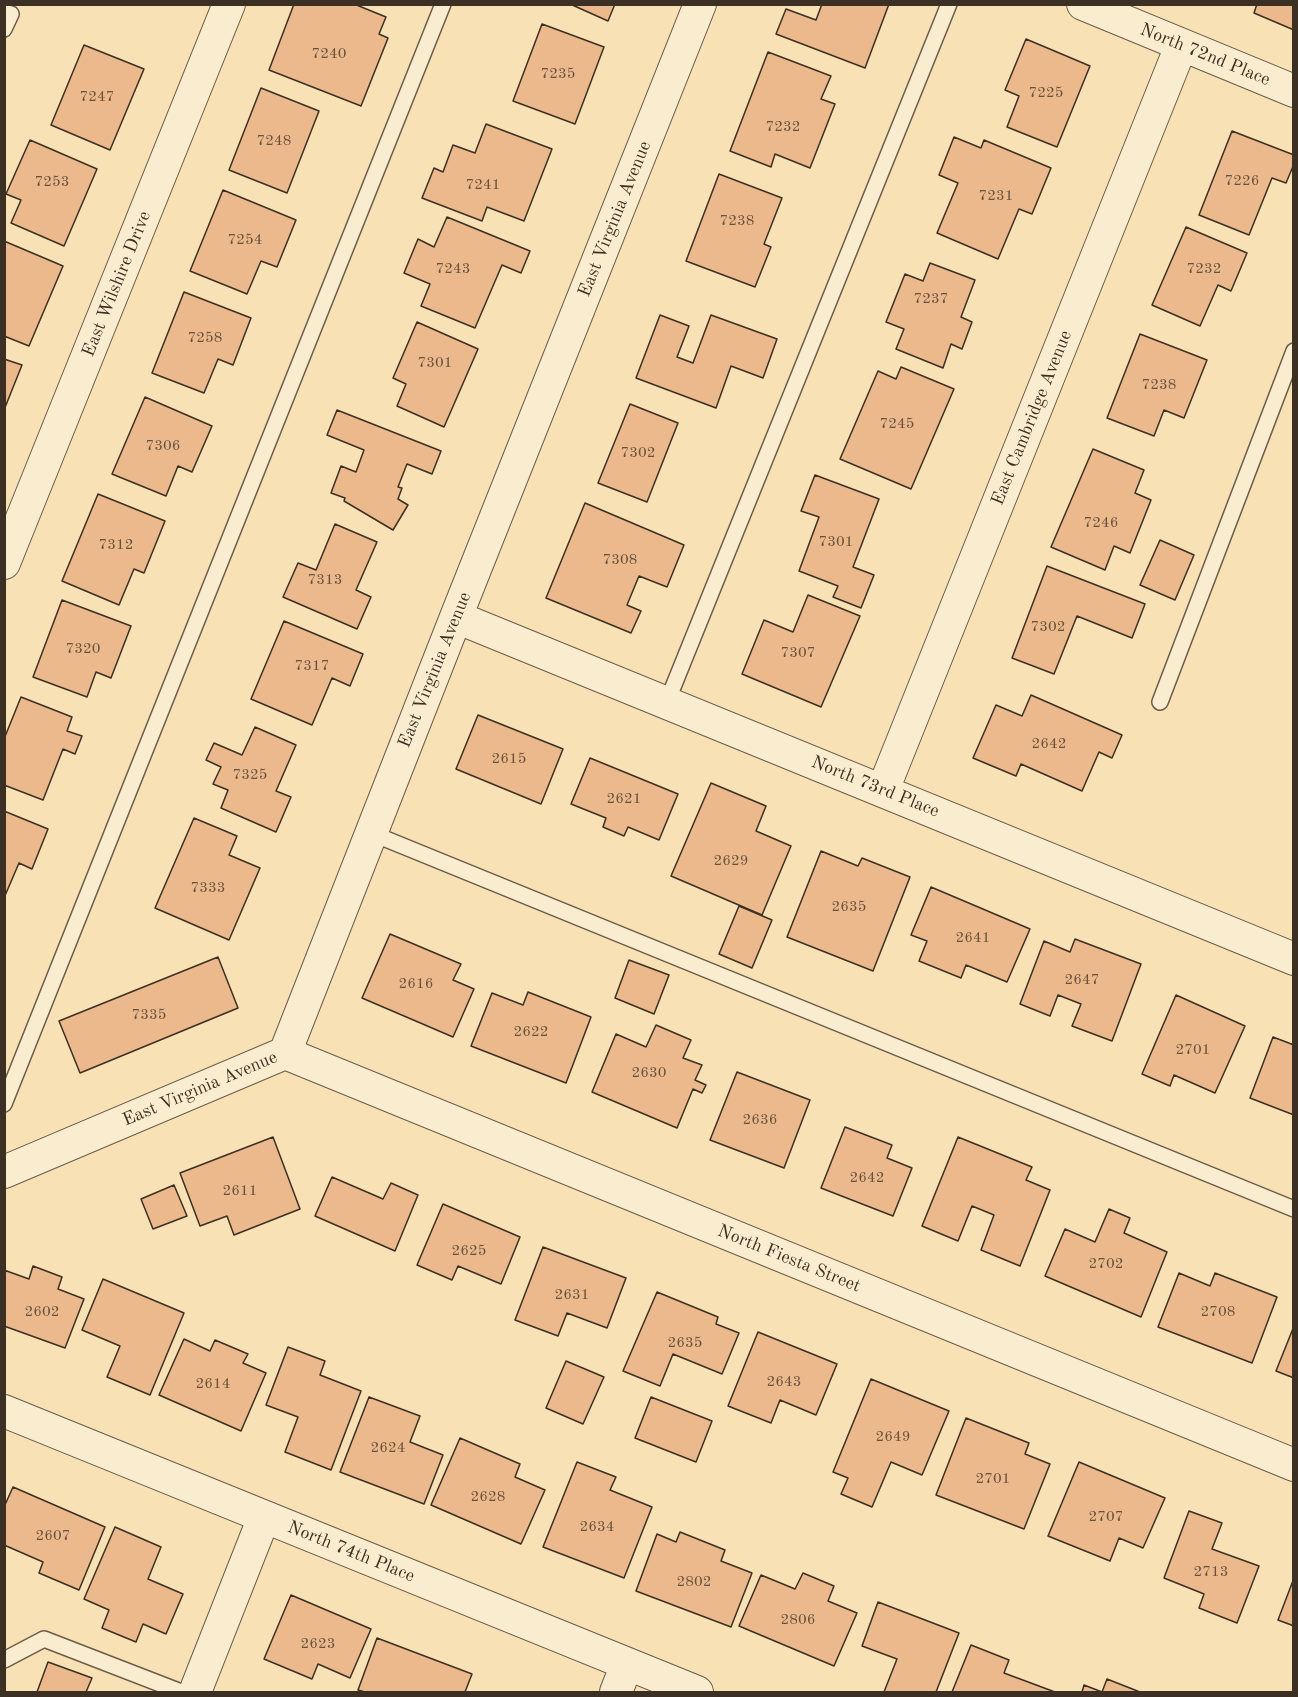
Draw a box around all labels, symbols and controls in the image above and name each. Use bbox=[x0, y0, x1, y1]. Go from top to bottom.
street label: North 72nd Place bbox=[1137, 19, 1273, 91]
house number: 7240 bbox=[312, 45, 346, 63]
house number: 7235 bbox=[541, 65, 575, 83]
house number: 7225 bbox=[1029, 84, 1063, 102]
house number: 7247 bbox=[80, 88, 114, 106]
house number: 7232 bbox=[766, 118, 800, 136]
house number: 7248 bbox=[257, 132, 291, 150]
street label: East Virginia Avenue bbox=[574, 138, 656, 300]
house number: 7226 bbox=[1225, 172, 1259, 190]
house number: 7253 bbox=[35, 173, 69, 191]
house number: 7241 bbox=[466, 176, 500, 194]
house number: 7231 bbox=[979, 187, 1013, 205]
street label: East Wilshire Drive bbox=[78, 208, 156, 360]
house number: 7238 bbox=[720, 212, 754, 230]
house number: 7254 bbox=[228, 231, 262, 249]
house number: 7243 bbox=[436, 260, 470, 278]
house number: 7232 bbox=[1187, 260, 1221, 278]
house number: 7237 bbox=[914, 290, 948, 308]
street label: East Cambridge Avenue bbox=[987, 327, 1077, 509]
house number: 7258 bbox=[188, 329, 222, 347]
house number: 7301 bbox=[418, 354, 452, 372]
house number: 7238 bbox=[1142, 376, 1176, 394]
house number: 7245 bbox=[880, 415, 914, 433]
house number: 7306 bbox=[146, 437, 180, 455]
house number: 7302 bbox=[621, 444, 655, 462]
house number: 7246 bbox=[1084, 514, 1118, 532]
house number: 7301 bbox=[819, 533, 853, 551]
house number: 7312 bbox=[99, 536, 133, 554]
house number: 7308 bbox=[603, 551, 637, 569]
house number: 7313 bbox=[308, 571, 342, 589]
street label: East Virginia Avenue bbox=[394, 589, 476, 751]
house number: 7302 bbox=[1031, 618, 1065, 636]
house number: 7320 bbox=[66, 640, 100, 658]
house number: 7307 bbox=[781, 644, 815, 662]
house number: 7317 bbox=[295, 657, 329, 675]
house number: 2642 bbox=[1032, 735, 1066, 753]
house number: 2615 bbox=[492, 750, 526, 768]
street label: North 73rd Place bbox=[808, 751, 942, 823]
house number: 7325 bbox=[233, 766, 267, 784]
house number: 2621 bbox=[607, 790, 641, 808]
house number: 2629 bbox=[714, 852, 748, 870]
house number: 7333 bbox=[191, 879, 225, 897]
house number: 2635 bbox=[832, 898, 866, 916]
house number: 2641 bbox=[956, 929, 990, 947]
house number: 2647 bbox=[1065, 971, 1099, 989]
house number: 2616 bbox=[399, 975, 433, 993]
house number: 7335 bbox=[132, 1006, 166, 1024]
house number: 2622 bbox=[514, 1023, 548, 1041]
house number: 2701 bbox=[1176, 1041, 1210, 1059]
street label: East Virginia Avenue bbox=[119, 1047, 281, 1131]
house number: 2630 bbox=[632, 1064, 666, 1082]
house number: 2636 bbox=[743, 1111, 777, 1129]
house number: 2642 bbox=[850, 1169, 884, 1187]
house number: 2611 bbox=[223, 1182, 257, 1200]
street label: North Fiesta Street bbox=[714, 1220, 864, 1298]
house number: 2625 bbox=[452, 1242, 486, 1260]
house number: 2702 bbox=[1089, 1255, 1123, 1273]
house number: 2631 bbox=[555, 1286, 589, 1304]
house number: 2602 bbox=[25, 1303, 59, 1321]
house number: 2708 bbox=[1201, 1303, 1235, 1321]
house number: 2635 bbox=[668, 1334, 702, 1352]
house number: 2643 bbox=[767, 1373, 801, 1391]
house number: 2614 bbox=[196, 1375, 230, 1393]
house number: 2649 bbox=[876, 1428, 910, 1446]
house number: 2624 bbox=[371, 1439, 405, 1457]
house number: 2701 bbox=[976, 1470, 1010, 1488]
house number: 2628 bbox=[471, 1488, 505, 1506]
house number: 2707 bbox=[1089, 1508, 1123, 1526]
street label: North 74th Place bbox=[284, 1517, 418, 1587]
house number: 2634 bbox=[580, 1518, 614, 1536]
house number: 2607 bbox=[36, 1527, 70, 1545]
house number: 2713 bbox=[1194, 1563, 1228, 1581]
house number: 2802 bbox=[677, 1573, 711, 1591]
house number: 2806 bbox=[781, 1611, 815, 1629]
house number: 2623 bbox=[301, 1635, 335, 1653]

